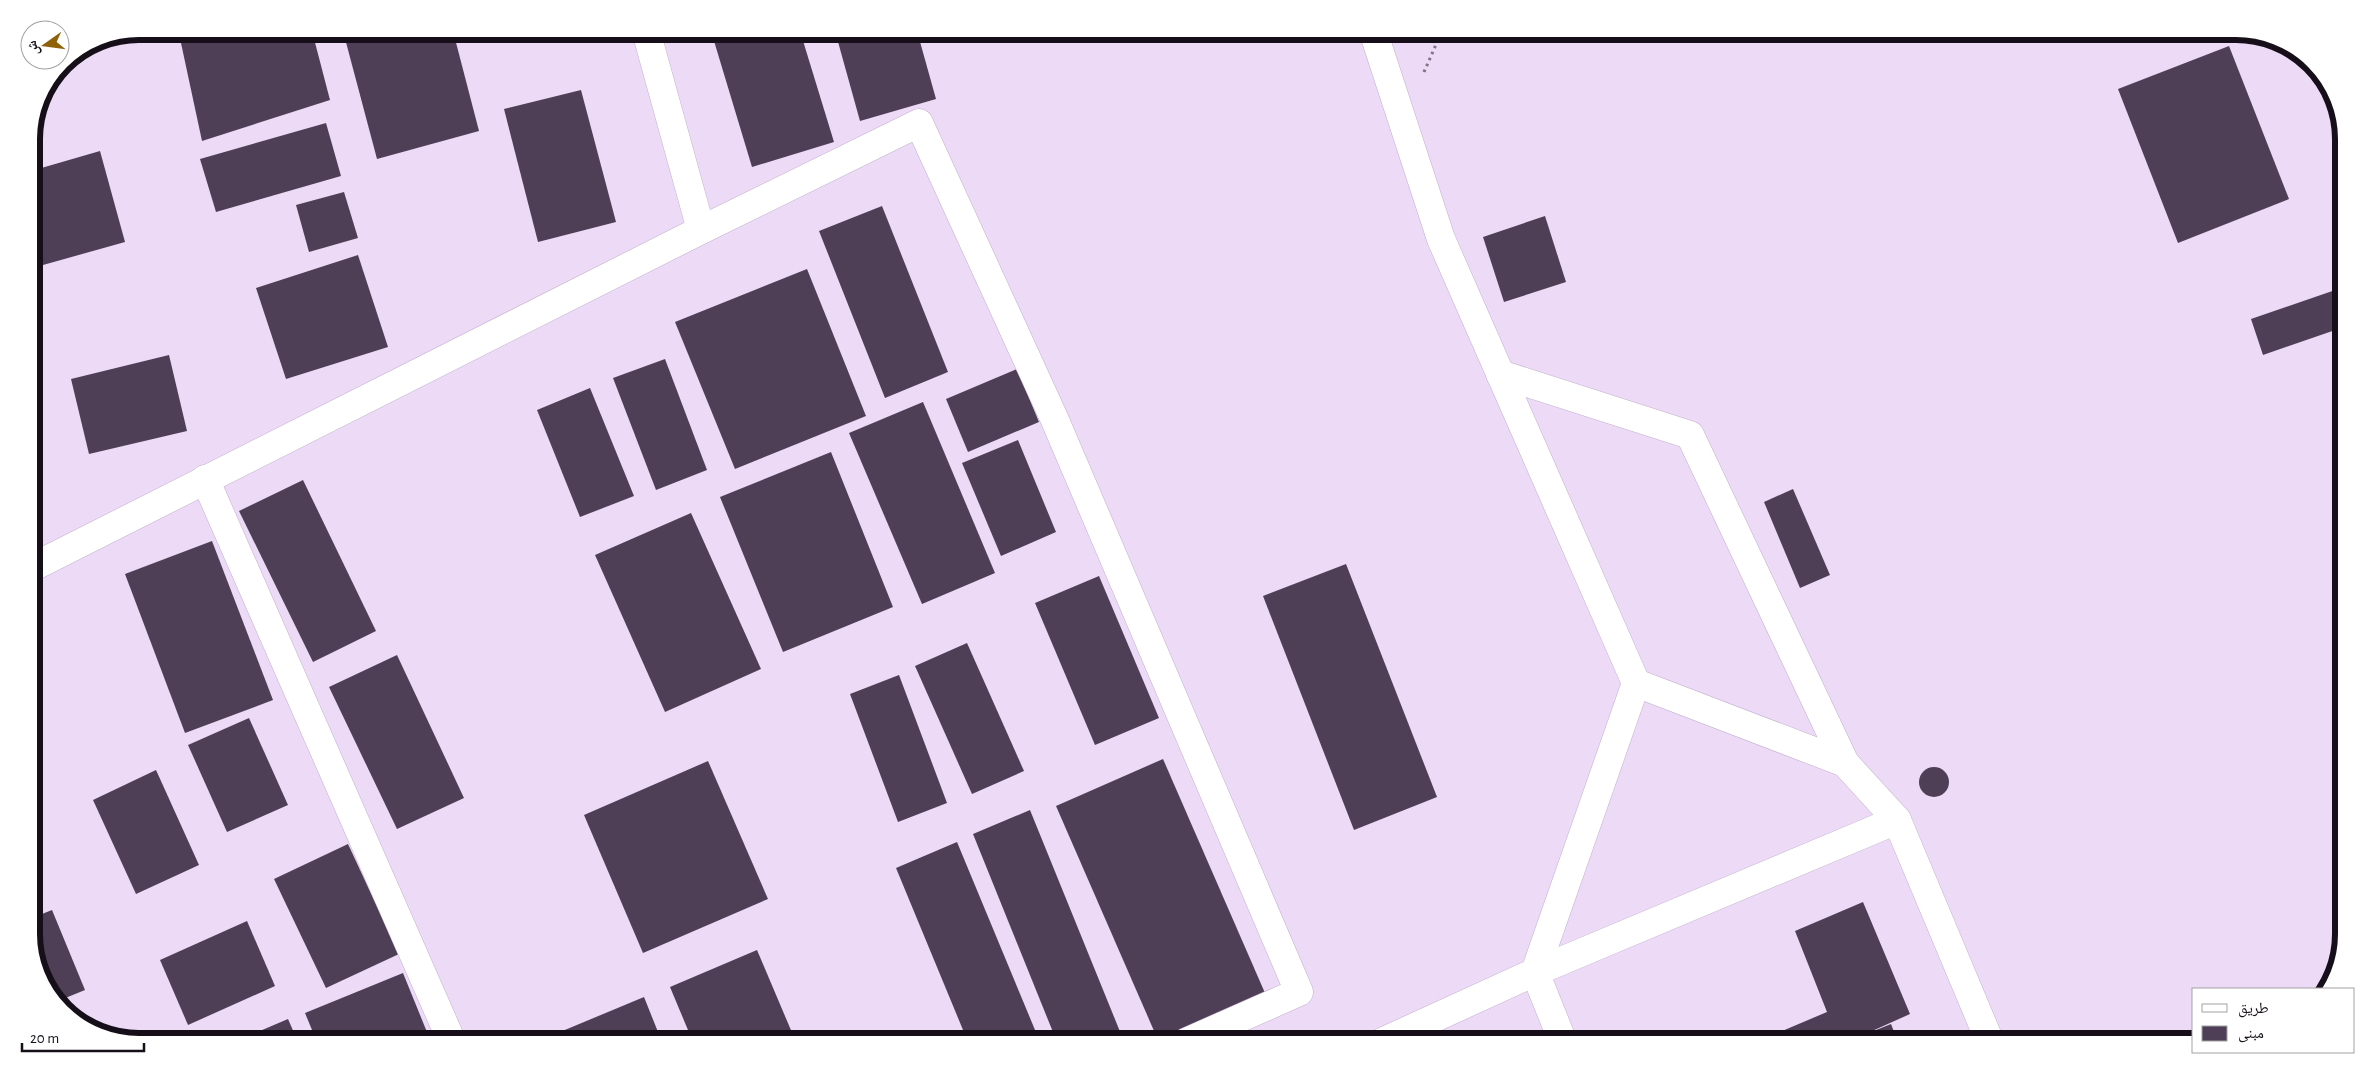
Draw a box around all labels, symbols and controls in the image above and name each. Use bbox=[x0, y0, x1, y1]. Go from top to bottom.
north arrow bbox=[20, 20, 70, 70]
text: ش bbox=[25, 39, 43, 57]
legend bbox=[2192, 988, 2355, 1053]
text: طريق bbox=[2238, 1001, 2269, 1018]
scale bar bbox=[22, 1020, 145, 1052]
text: مبنى bbox=[2238, 1026, 2264, 1043]
text: 20 m bbox=[30, 1031, 59, 1046]

